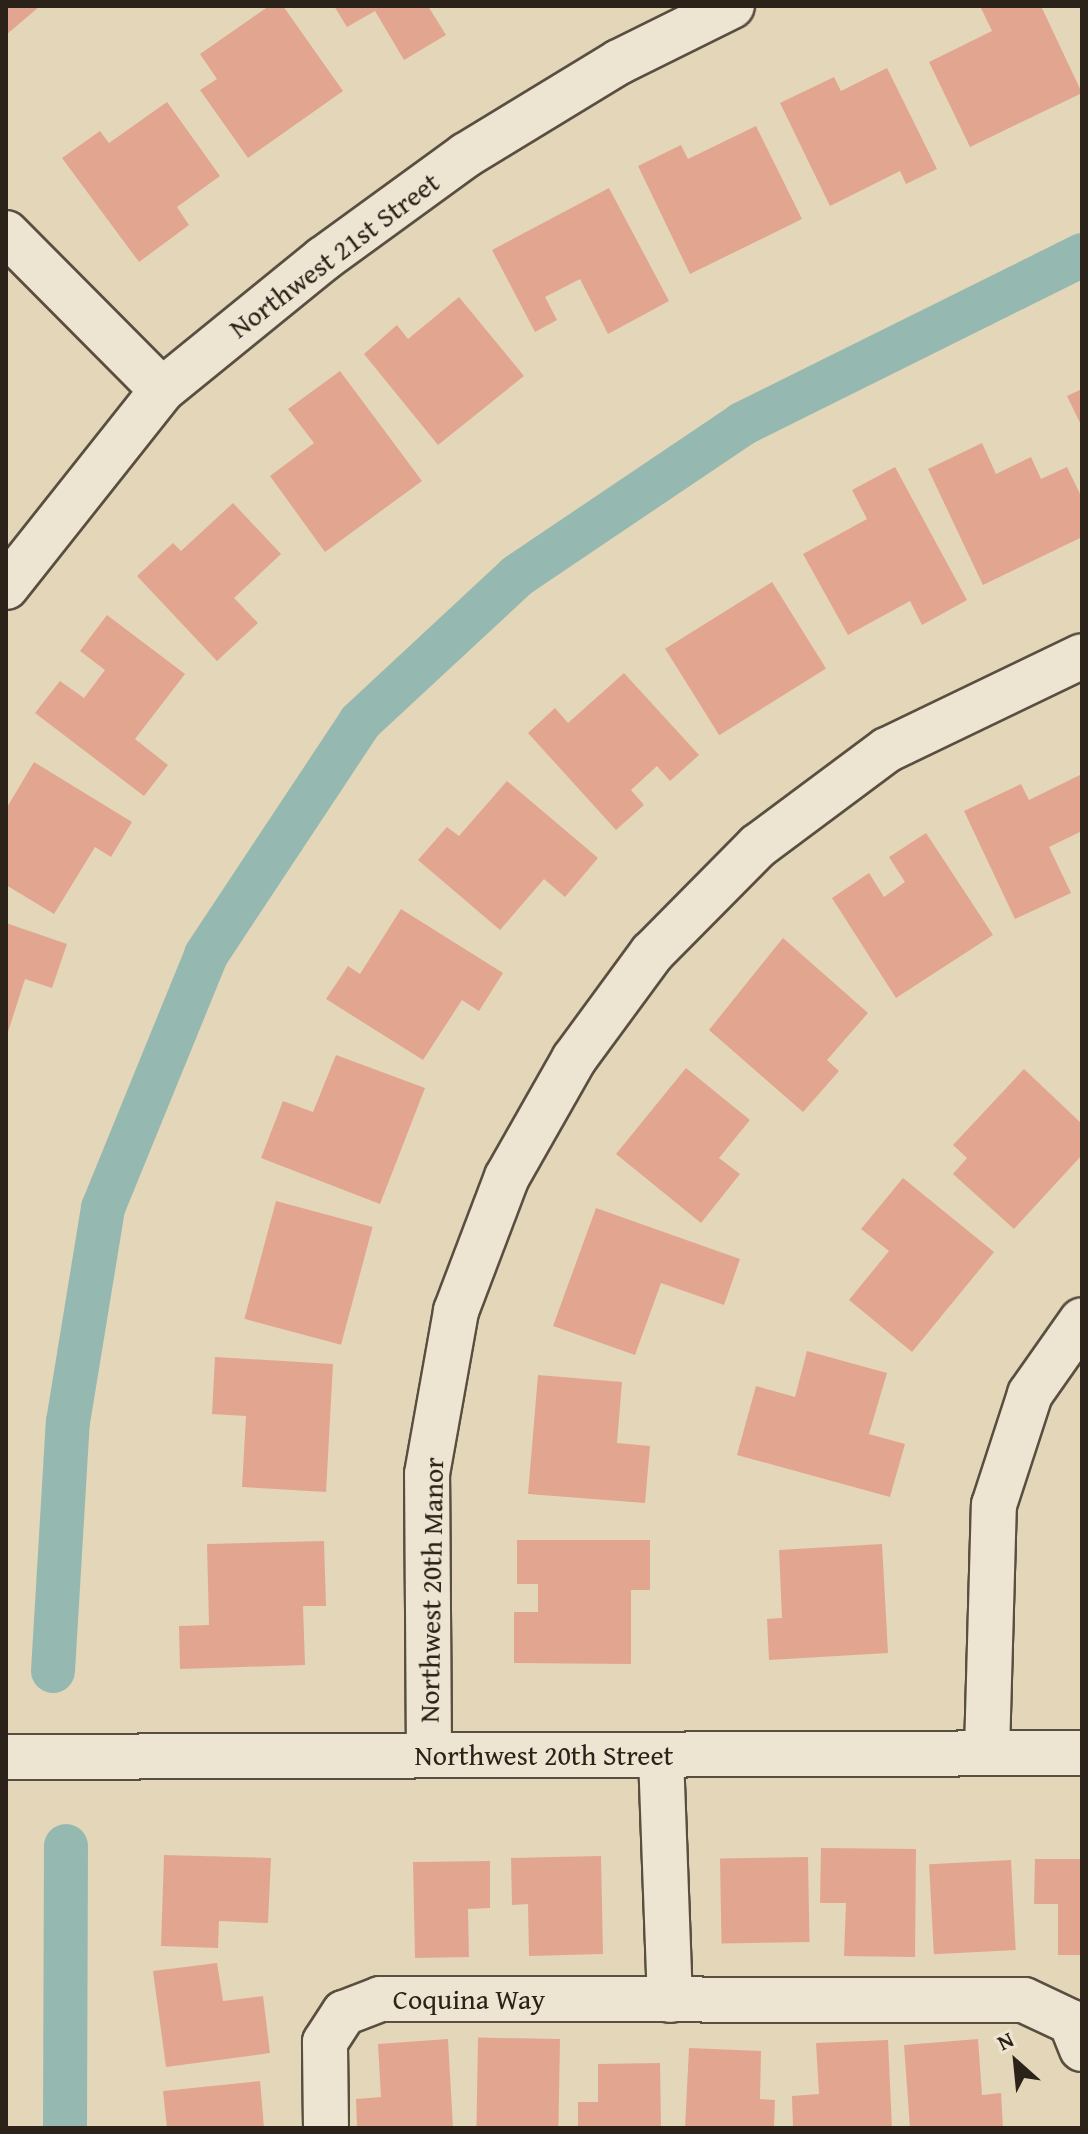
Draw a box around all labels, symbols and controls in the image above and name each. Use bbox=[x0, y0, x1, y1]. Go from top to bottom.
street label: Northwest 21st Street bbox=[222, 165, 446, 345]
street label: Northwest 20th Manor bbox=[412, 1457, 450, 1723]
street label: Northwest 20th Street bbox=[415, 1738, 673, 1772]
street label: Coquina Way bbox=[393, 1982, 545, 2016]
north arrow bbox=[976, 2022, 1056, 2102]
text: N bbox=[991, 2023, 1019, 2058]

